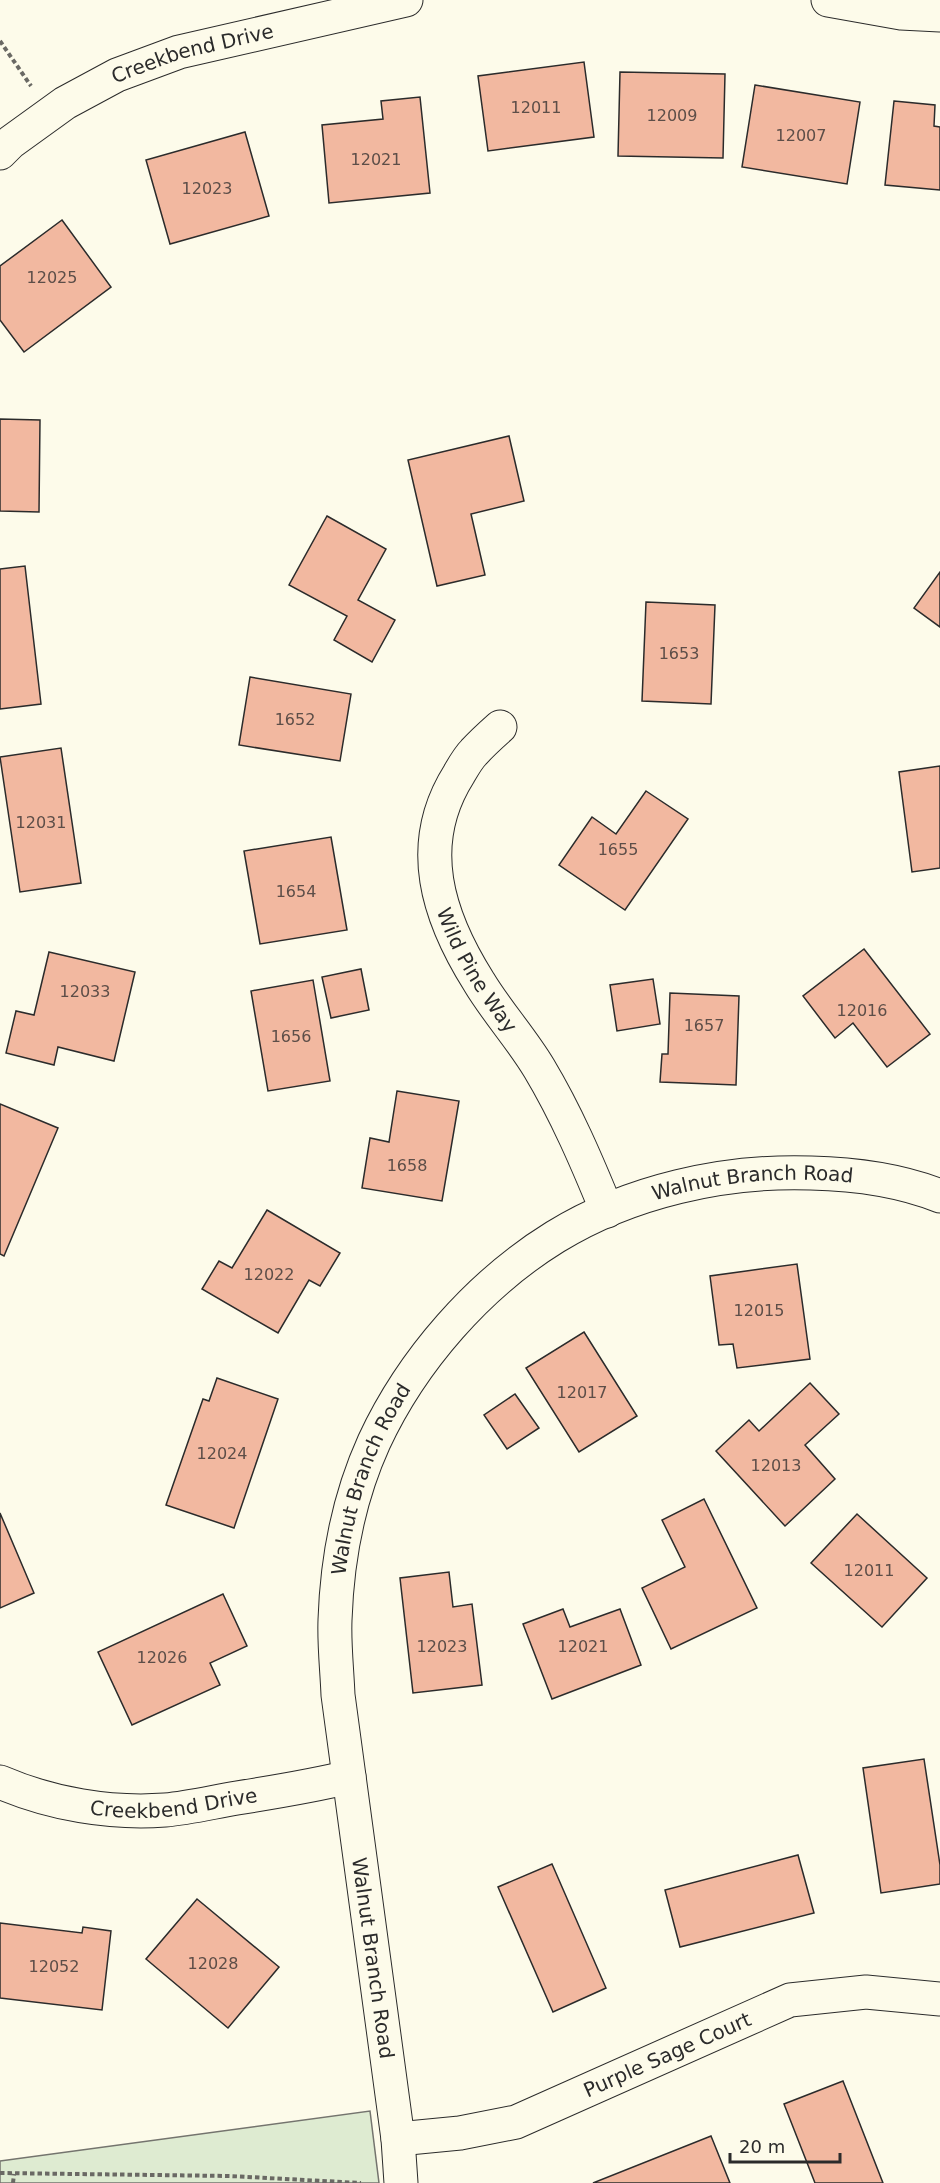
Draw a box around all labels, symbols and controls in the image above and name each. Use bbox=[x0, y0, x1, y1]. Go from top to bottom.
street label: Creekbend Drive bbox=[108, 19, 276, 88]
house number: 12011 bbox=[511, 98, 561, 117]
house number: 12009 bbox=[647, 106, 697, 125]
house number: 12007 bbox=[776, 126, 826, 145]
house number: 12021 bbox=[351, 150, 401, 169]
house number: 12023 bbox=[182, 179, 232, 198]
house number: 12025 bbox=[27, 268, 77, 287]
house number: 1653 bbox=[659, 644, 699, 663]
house number: 1652 bbox=[275, 710, 315, 729]
house number: 12031 bbox=[16, 813, 66, 832]
house number: 1655 bbox=[598, 840, 638, 859]
house number: 1654 bbox=[276, 882, 316, 901]
street label: Wild Pine Way bbox=[432, 904, 522, 1037]
house number: 12033 bbox=[60, 982, 110, 1001]
house number: 12016 bbox=[837, 1001, 887, 1020]
house number: 1657 bbox=[684, 1016, 724, 1035]
house number: 1656 bbox=[271, 1027, 311, 1046]
house number: 1658 bbox=[387, 1156, 427, 1175]
street label: Walnut Branch Road bbox=[649, 1161, 854, 1205]
house number: 12022 bbox=[244, 1265, 294, 1284]
house number: 12015 bbox=[734, 1301, 784, 1320]
street label: Walnut Branch Road bbox=[326, 1379, 416, 1577]
house number: 12017 bbox=[557, 1383, 607, 1402]
house number: 12024 bbox=[197, 1444, 247, 1463]
house number: 12013 bbox=[751, 1456, 801, 1475]
house number: 12011 bbox=[844, 1561, 894, 1580]
house number: 12023 bbox=[417, 1637, 467, 1656]
house number: 12021 bbox=[558, 1637, 608, 1656]
house number: 12026 bbox=[137, 1648, 187, 1667]
street label: Creekbend Drive bbox=[89, 1783, 259, 1823]
street label: Walnut Branch Road bbox=[347, 1856, 399, 2060]
house number: 12028 bbox=[188, 1954, 238, 1973]
house number: 12052 bbox=[29, 1957, 79, 1976]
street label: Purple Sage Court bbox=[580, 2007, 755, 2102]
scale bar bbox=[730, 2126, 840, 2164]
text: 20 m bbox=[739, 2136, 785, 2157]

